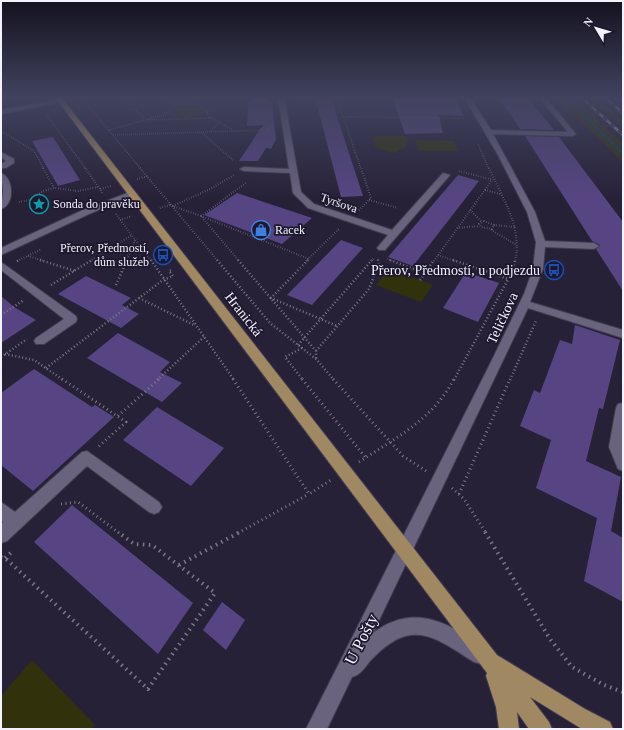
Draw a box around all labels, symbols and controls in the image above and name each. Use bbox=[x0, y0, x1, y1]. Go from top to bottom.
north arrow bbox=[576, 8, 616, 48]
text: N bbox=[581, 15, 595, 29]
street label: Tyršova bbox=[319, 190, 360, 216]
place icon: Sonda do pravěku bbox=[28, 193, 50, 215]
place label: Sonda do pravěku bbox=[53, 197, 140, 211]
shop icon: Racek bbox=[250, 219, 272, 241]
place label: Racek bbox=[275, 223, 305, 237]
place label: Přerov, Předmostí, dům služeb bbox=[60, 241, 149, 269]
bus stop icon: Přerov, Předmostí, dům služeb bbox=[152, 244, 174, 266]
bus stop icon: Přerov, Předmostí, u podjezdu bbox=[543, 259, 565, 281]
place label: Přerov, Předmostí, u podjezdu bbox=[371, 263, 540, 278]
street label: Hranická bbox=[222, 289, 266, 340]
street label: Teličkova bbox=[484, 289, 521, 346]
street label: U Pošty bbox=[341, 610, 382, 668]

